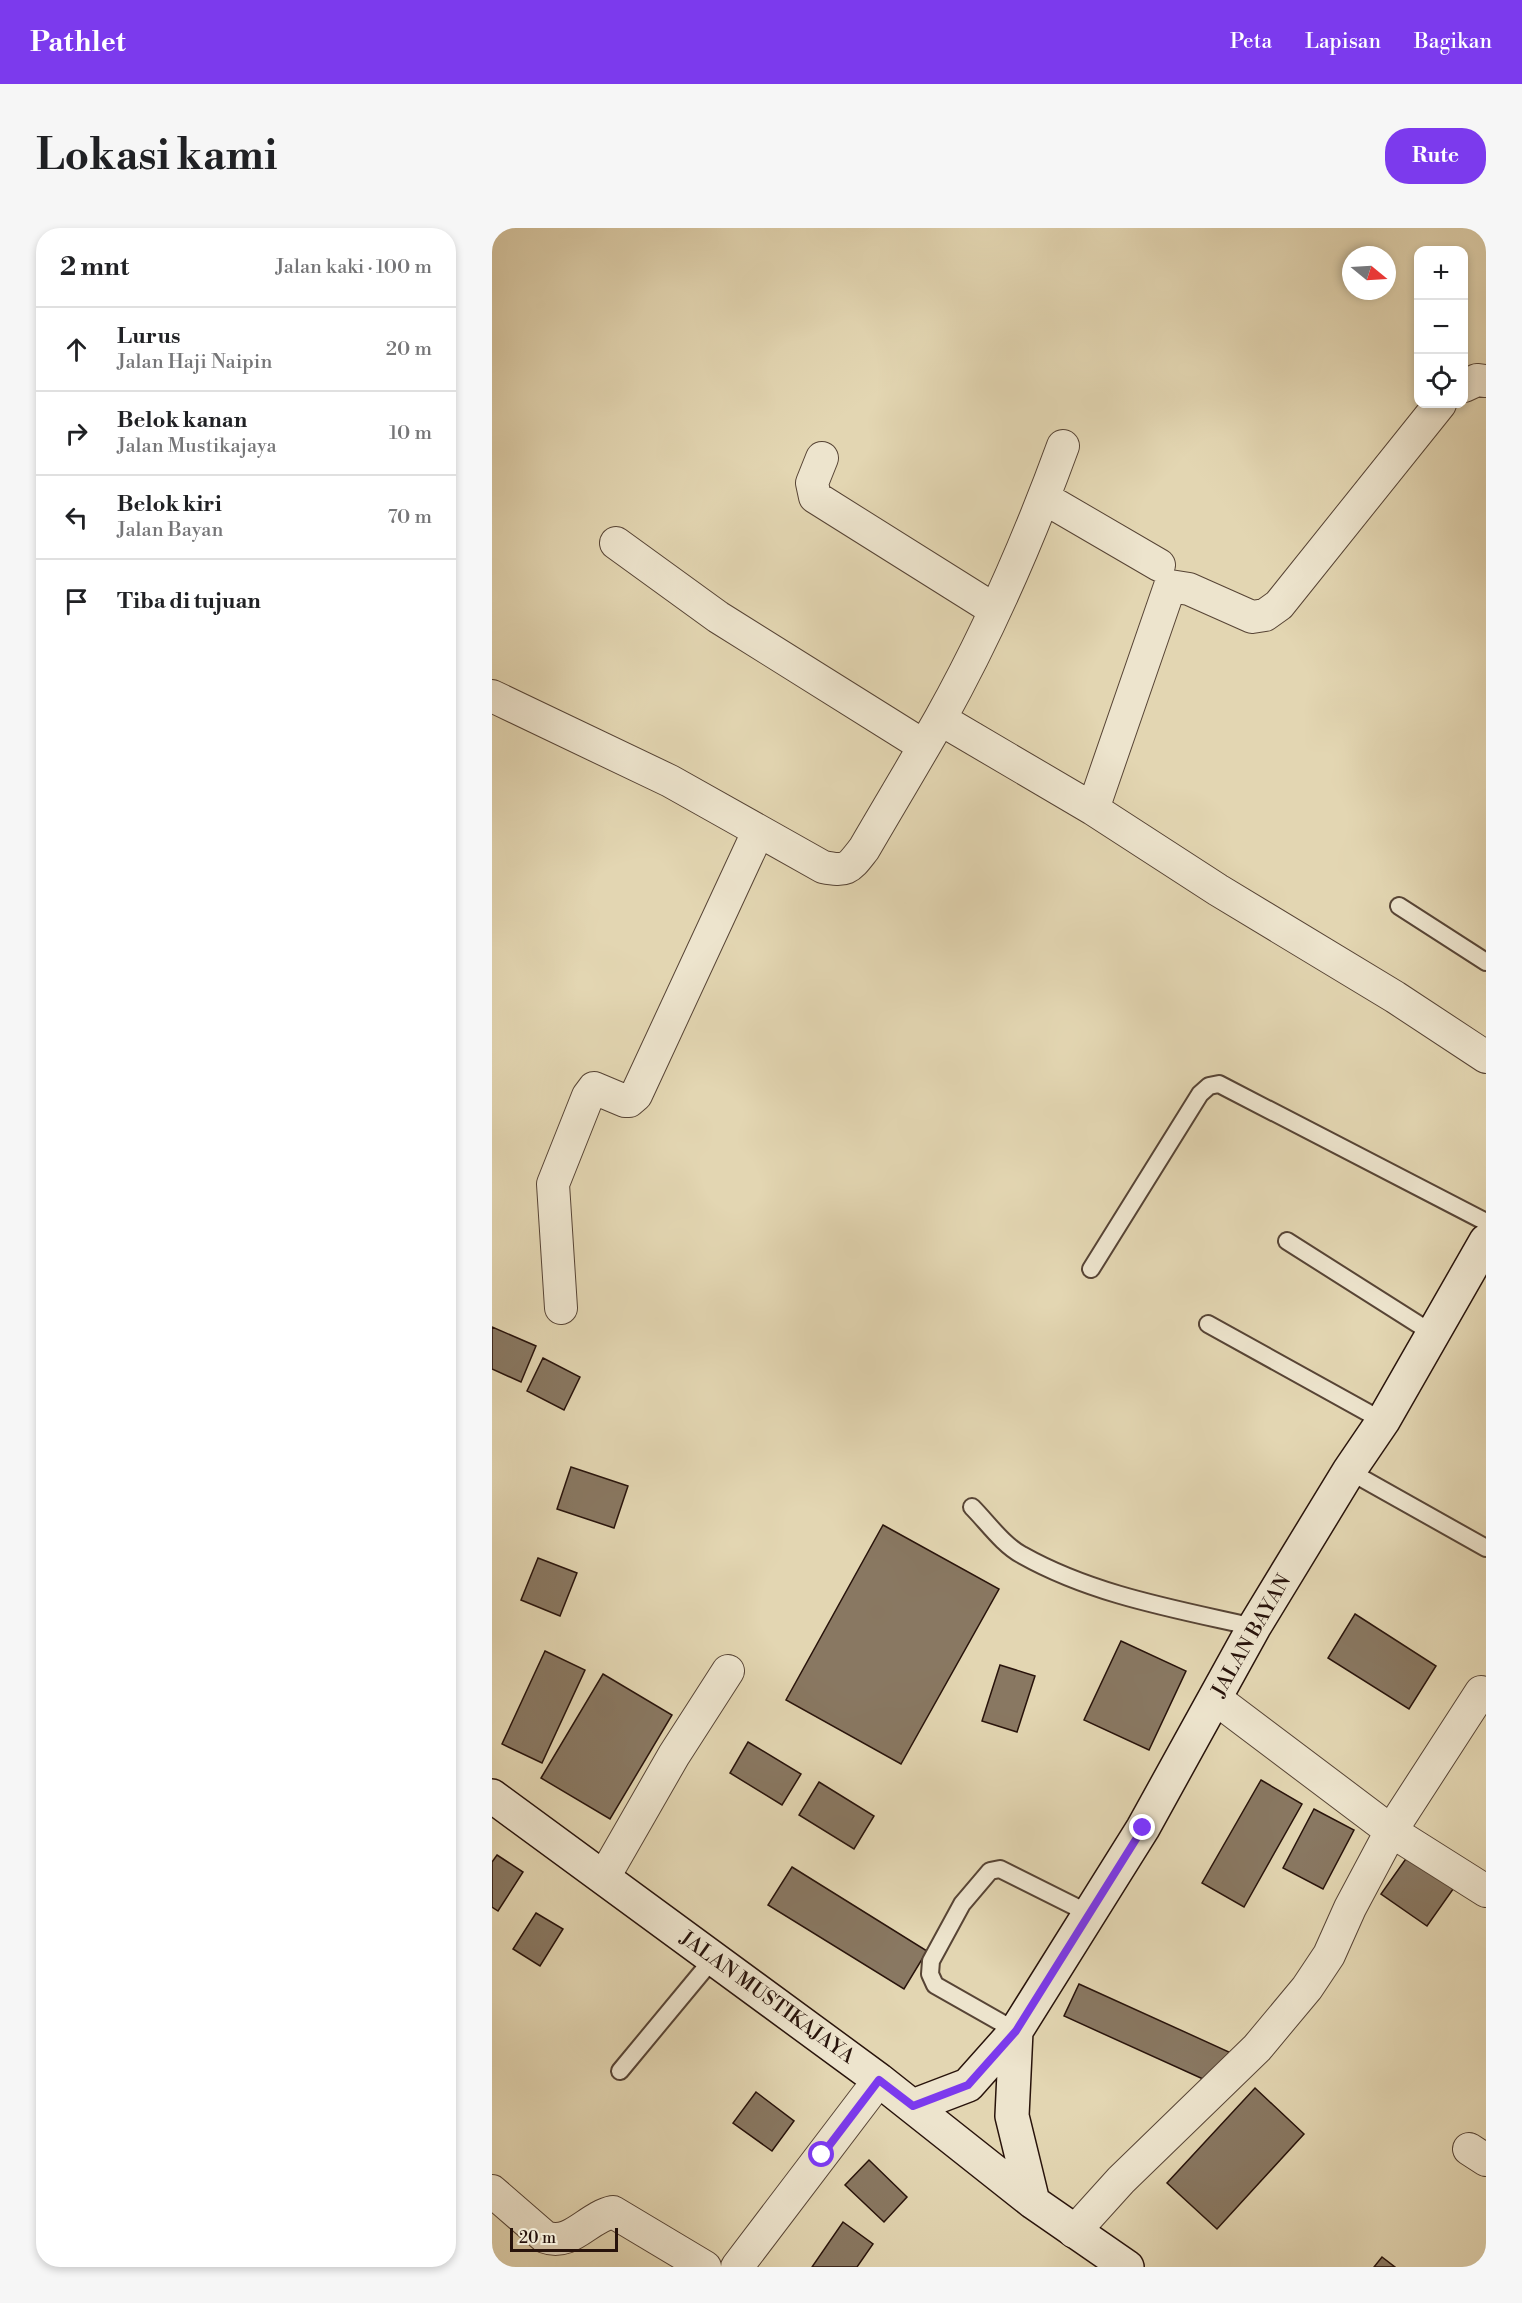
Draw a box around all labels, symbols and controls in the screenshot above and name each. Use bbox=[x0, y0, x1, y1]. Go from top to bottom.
text: Pathlet bbox=[30, 25, 126, 60]
text: Peta bbox=[1230, 29, 1272, 55]
text: Lapisan bbox=[1305, 29, 1381, 55]
text: Bagikan bbox=[1414, 29, 1492, 55]
button: Rute bbox=[1385, 128, 1486, 184]
text: Lokasi kami bbox=[36, 130, 277, 183]
north arrow bbox=[1342, 246, 1396, 300]
map controls bbox=[1414, 246, 1468, 408]
button: + bbox=[1414, 246, 1468, 300]
text: 2 mnt bbox=[60, 251, 129, 283]
text: Jalan kaki · 100 m bbox=[275, 255, 432, 280]
button: − bbox=[1414, 300, 1468, 354]
text: Lurus bbox=[117, 323, 180, 350]
icon: ahead bbox=[60, 333, 93, 366]
text: 20 m bbox=[386, 337, 432, 362]
text: Jalan Haji Naipin bbox=[117, 350, 272, 375]
button: locate bbox=[1414, 354, 1468, 408]
text: Belok kanan bbox=[117, 407, 247, 434]
icon: right bbox=[60, 417, 93, 450]
text: 10 m bbox=[389, 421, 432, 446]
text: Jalan Mustikajaya bbox=[117, 434, 277, 459]
text: Belok kiri bbox=[117, 491, 222, 518]
icon: left bbox=[60, 501, 93, 534]
text: 70 m bbox=[388, 505, 432, 530]
text: Jalan Bayan bbox=[117, 518, 223, 543]
icon: arrive bbox=[60, 585, 93, 618]
text: Tiba di tujuan bbox=[117, 588, 261, 615]
street label: JALAN BAYAN bbox=[1206, 1570, 1297, 1702]
route end bbox=[1129, 1814, 1155, 1840]
street label: JALAN MUSTIKAJAYA bbox=[674, 1926, 860, 2071]
route start bbox=[808, 2141, 834, 2167]
scale bar bbox=[510, 2225, 618, 2252]
text: 20 m bbox=[519, 2228, 556, 2248]

